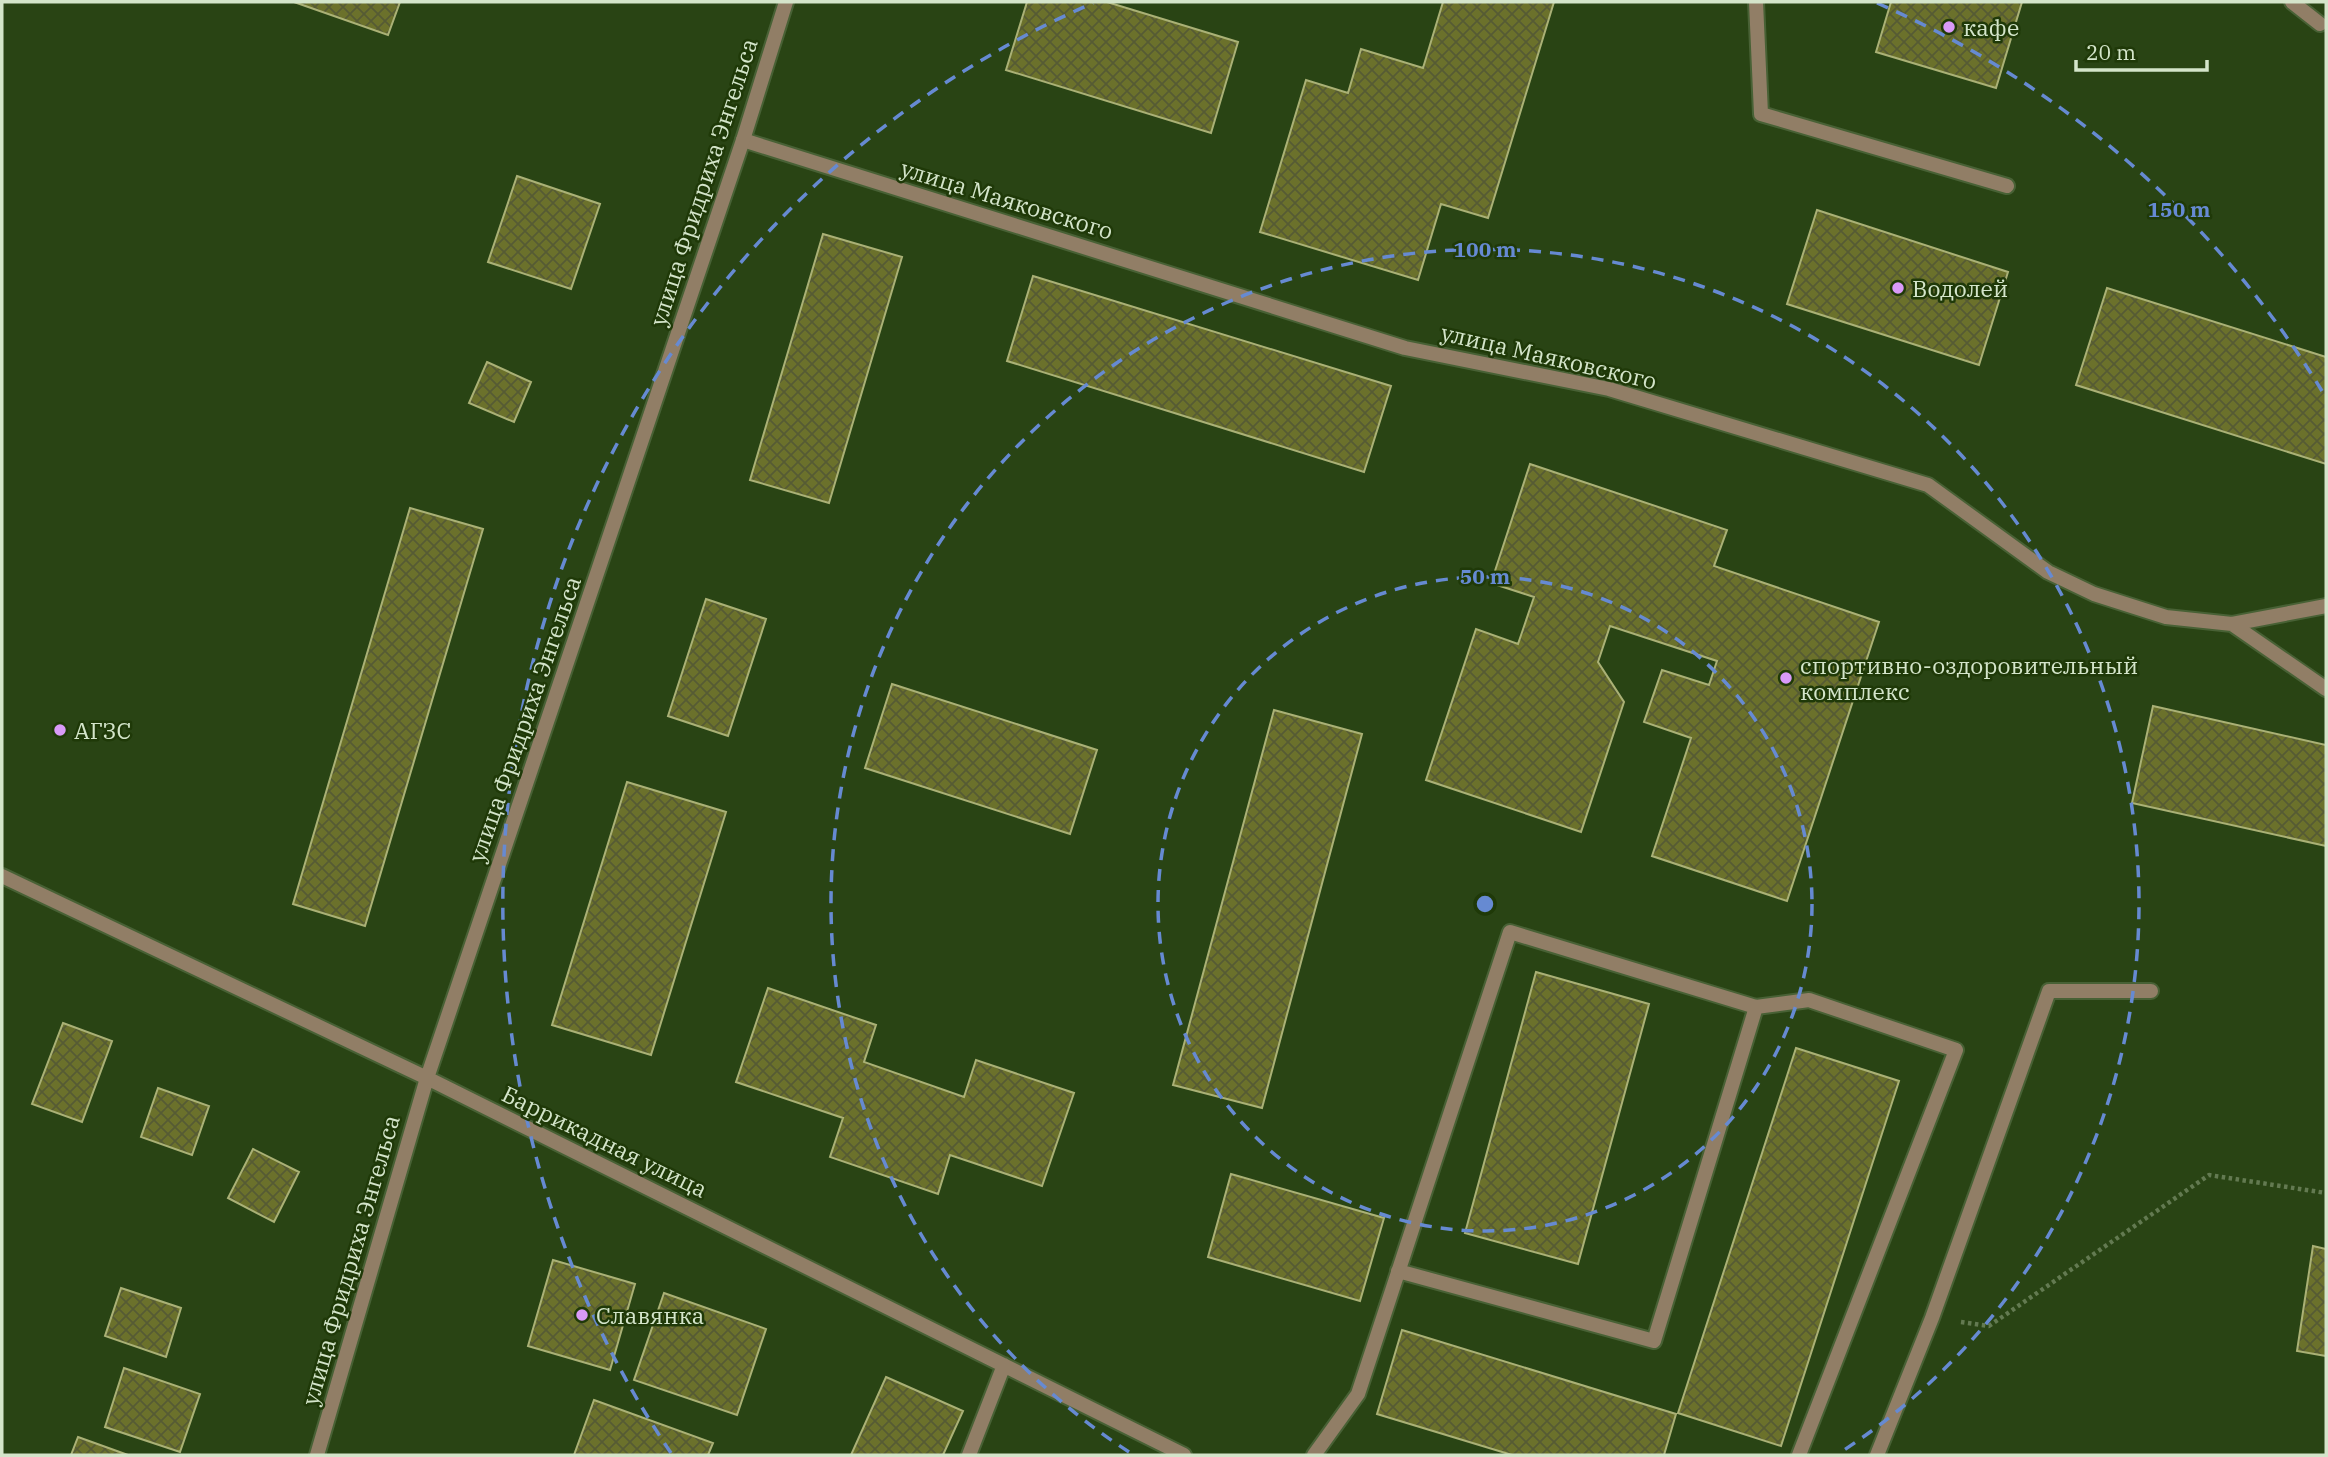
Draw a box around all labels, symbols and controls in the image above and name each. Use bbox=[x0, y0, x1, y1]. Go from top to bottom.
place label: кафе bbox=[1963, 12, 2019, 42]
marker: кафе bbox=[1941, 19, 1957, 35]
scale bar bbox=[2076, 28, 2207, 72]
street label: улица Фридриха Энгельса bbox=[642, 34, 764, 330]
text: 20 m bbox=[2086, 38, 2136, 66]
street label: улица Маяковского bbox=[897, 152, 1117, 246]
text: 150 m bbox=[2147, 195, 2211, 223]
text: 100 m bbox=[1453, 235, 1517, 263]
place label: Водолей bbox=[1912, 273, 2008, 303]
marker: Водолей bbox=[1890, 280, 1906, 296]
street label: улица Маяковского bbox=[1438, 317, 1660, 395]
text: 50 m bbox=[1460, 562, 1510, 590]
street label: улица Фридриха Энгельса bbox=[461, 572, 587, 866]
place label: спортивно-оздоровительный комплекс bbox=[1800, 650, 2138, 706]
marker: спортивно-оздоровительный комплекс bbox=[1778, 670, 1794, 686]
place label: АГЗС bbox=[74, 715, 131, 745]
marker: АГЗС bbox=[52, 722, 68, 738]
centre of rings bbox=[1473, 892, 1497, 916]
street label: Баррикадная улица bbox=[497, 1078, 713, 1204]
street label: улица Фридриха Энгельса bbox=[294, 1111, 406, 1409]
place label: Славянка bbox=[596, 1300, 704, 1330]
marker: Славянка bbox=[574, 1307, 590, 1323]

